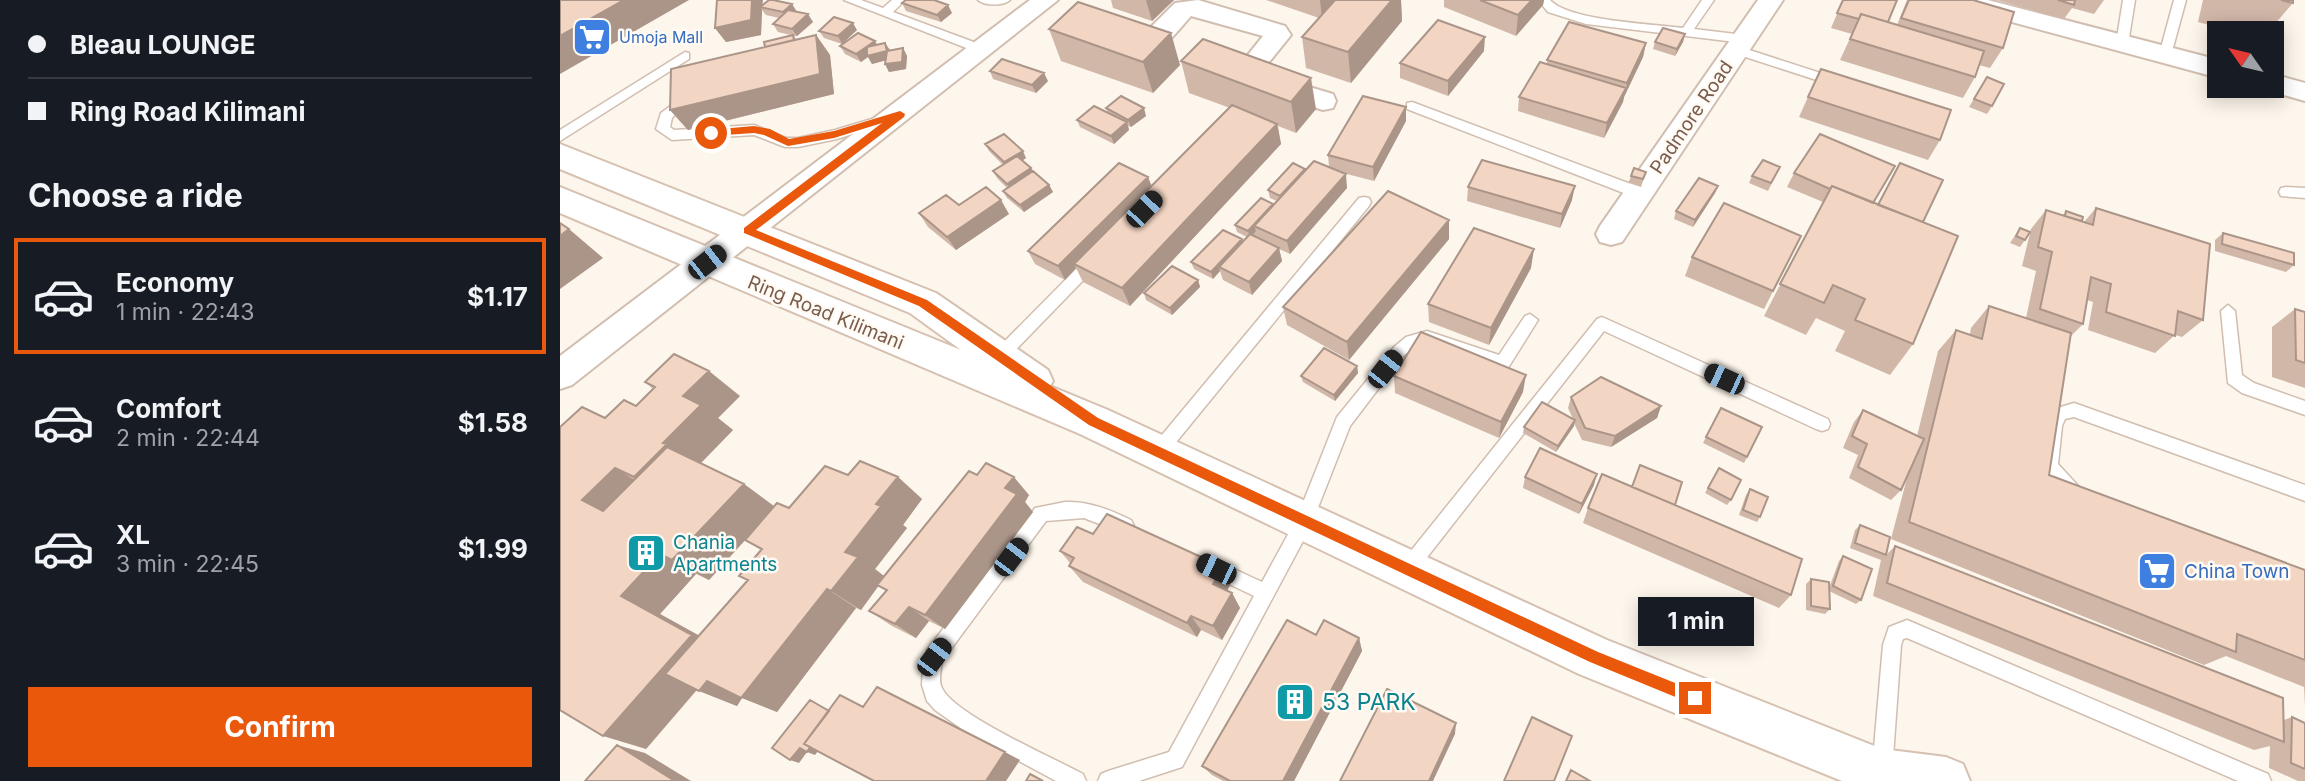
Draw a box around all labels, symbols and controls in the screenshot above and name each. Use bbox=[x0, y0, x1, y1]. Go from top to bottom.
supermarket icon: Umoja Mall bbox=[571, 16, 613, 58]
north arrow bbox=[2207, 21, 2284, 98]
map controls bbox=[2207, 21, 2284, 98]
place label: Umoja Mall bbox=[619, 27, 703, 47]
text: Bleau LOUNGE bbox=[70, 29, 256, 60]
street label: Padmore Road bbox=[1645, 56, 1738, 178]
text: Ring Road Kilimani bbox=[70, 96, 306, 127]
route start bbox=[695, 117, 727, 149]
text: Choose a ride bbox=[28, 176, 243, 215]
car bbox=[1122, 187, 1167, 231]
car bbox=[684, 241, 731, 283]
icon: car bbox=[32, 265, 95, 328]
text: Economy bbox=[116, 267, 234, 298]
street label: Ring Road Kilimani bbox=[744, 271, 907, 354]
text: $1.17 bbox=[467, 281, 528, 312]
text: 1 min · 22:43 bbox=[116, 298, 254, 326]
car bbox=[1364, 346, 1407, 392]
car bbox=[1701, 361, 1748, 397]
icon: car bbox=[32, 391, 95, 454]
text: Comfort bbox=[116, 393, 221, 424]
text: $1.58 bbox=[458, 407, 528, 438]
text: 2 min · 22:44 bbox=[116, 424, 260, 452]
icon: car bbox=[32, 517, 95, 580]
text: XL bbox=[116, 519, 150, 550]
place label: Chania Apartments bbox=[673, 531, 777, 576]
building icon: Chania Apartments bbox=[625, 532, 667, 574]
text: $1.99 bbox=[458, 533, 528, 564]
car bbox=[990, 534, 1033, 580]
text: 3 min · 22:45 bbox=[116, 550, 259, 578]
car bbox=[1193, 550, 1240, 588]
supermarket icon: China Town bbox=[2136, 550, 2178, 592]
place label: China Town bbox=[2184, 560, 2290, 583]
callout: 1 min bbox=[1637, 596, 1753, 646]
text: 1 min bbox=[1668, 607, 1724, 635]
car bbox=[913, 634, 956, 680]
building icon: 53 PARK bbox=[1274, 681, 1316, 723]
route end bbox=[1679, 682, 1711, 714]
button: Confirm bbox=[28, 687, 532, 767]
place label: 53 PARK bbox=[1322, 688, 1416, 716]

